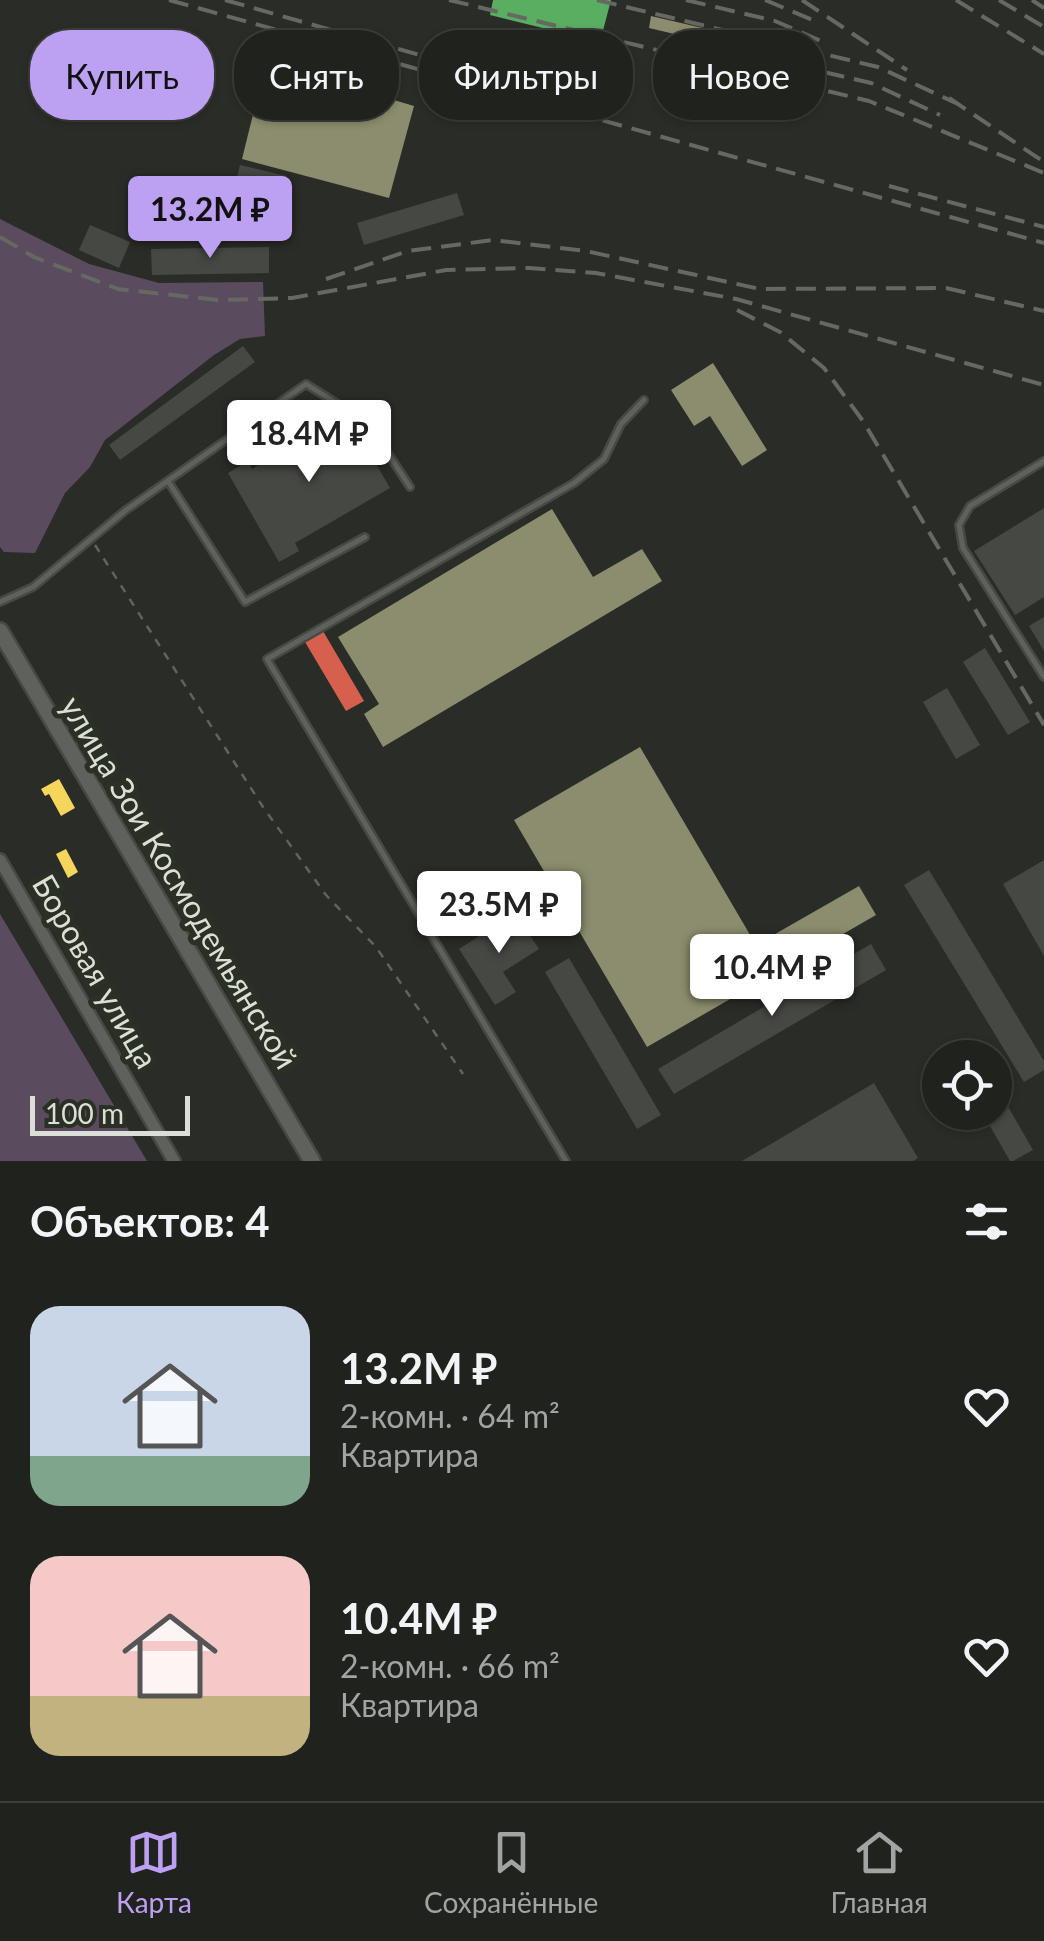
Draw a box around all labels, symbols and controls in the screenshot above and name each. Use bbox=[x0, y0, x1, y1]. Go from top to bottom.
chip: Купить bbox=[30, 30, 214, 120]
chip: Снять bbox=[234, 30, 399, 120]
chip: Фильтры bbox=[419, 30, 633, 120]
chip: Новое bbox=[653, 30, 825, 120]
pin: 13.2M ₽ bbox=[118, 176, 302, 261]
text: 13.2M ₽ bbox=[150, 189, 270, 228]
pin: 18.4M ₽ bbox=[217, 400, 401, 485]
text: 18.4M ₽ bbox=[249, 413, 369, 452]
street label: улица Зои Космодемьянской bbox=[53, 689, 307, 1075]
street label: Боровая улица bbox=[25, 867, 167, 1075]
pin: 23.5M ₽ bbox=[407, 871, 591, 956]
text: 23.5M ₽ bbox=[439, 884, 559, 923]
pin: 10.4M ₽ bbox=[680, 934, 864, 1019]
text: 10.4M ₽ bbox=[712, 947, 832, 986]
map controls bbox=[922, 1040, 1012, 1130]
button: locate bbox=[922, 1040, 1012, 1130]
scale bar bbox=[30, 1091, 190, 1136]
text: 100 m bbox=[45, 1096, 124, 1130]
icon: filters bbox=[959, 1194, 1014, 1249]
text: Объектов: 4 bbox=[30, 1196, 270, 1246]
text: 13.2M ₽ bbox=[340, 1343, 497, 1393]
icon: home bbox=[110, 1346, 230, 1466]
icon: heart bbox=[959, 1379, 1014, 1434]
text: 2-комн. · 64 m² bbox=[340, 1396, 560, 1435]
text: Квартира bbox=[340, 1435, 479, 1474]
text: 10.4M ₽ bbox=[340, 1593, 497, 1643]
icon: home bbox=[110, 1596, 230, 1716]
icon: heart bbox=[959, 1629, 1014, 1684]
text: 2-комн. · 66 m² bbox=[340, 1646, 560, 1685]
text: Квартира bbox=[340, 1685, 479, 1724]
tab: Карта bbox=[116, 1825, 192, 1919]
tab: Сохранённые bbox=[424, 1825, 598, 1919]
tab: Главная bbox=[831, 1825, 928, 1919]

